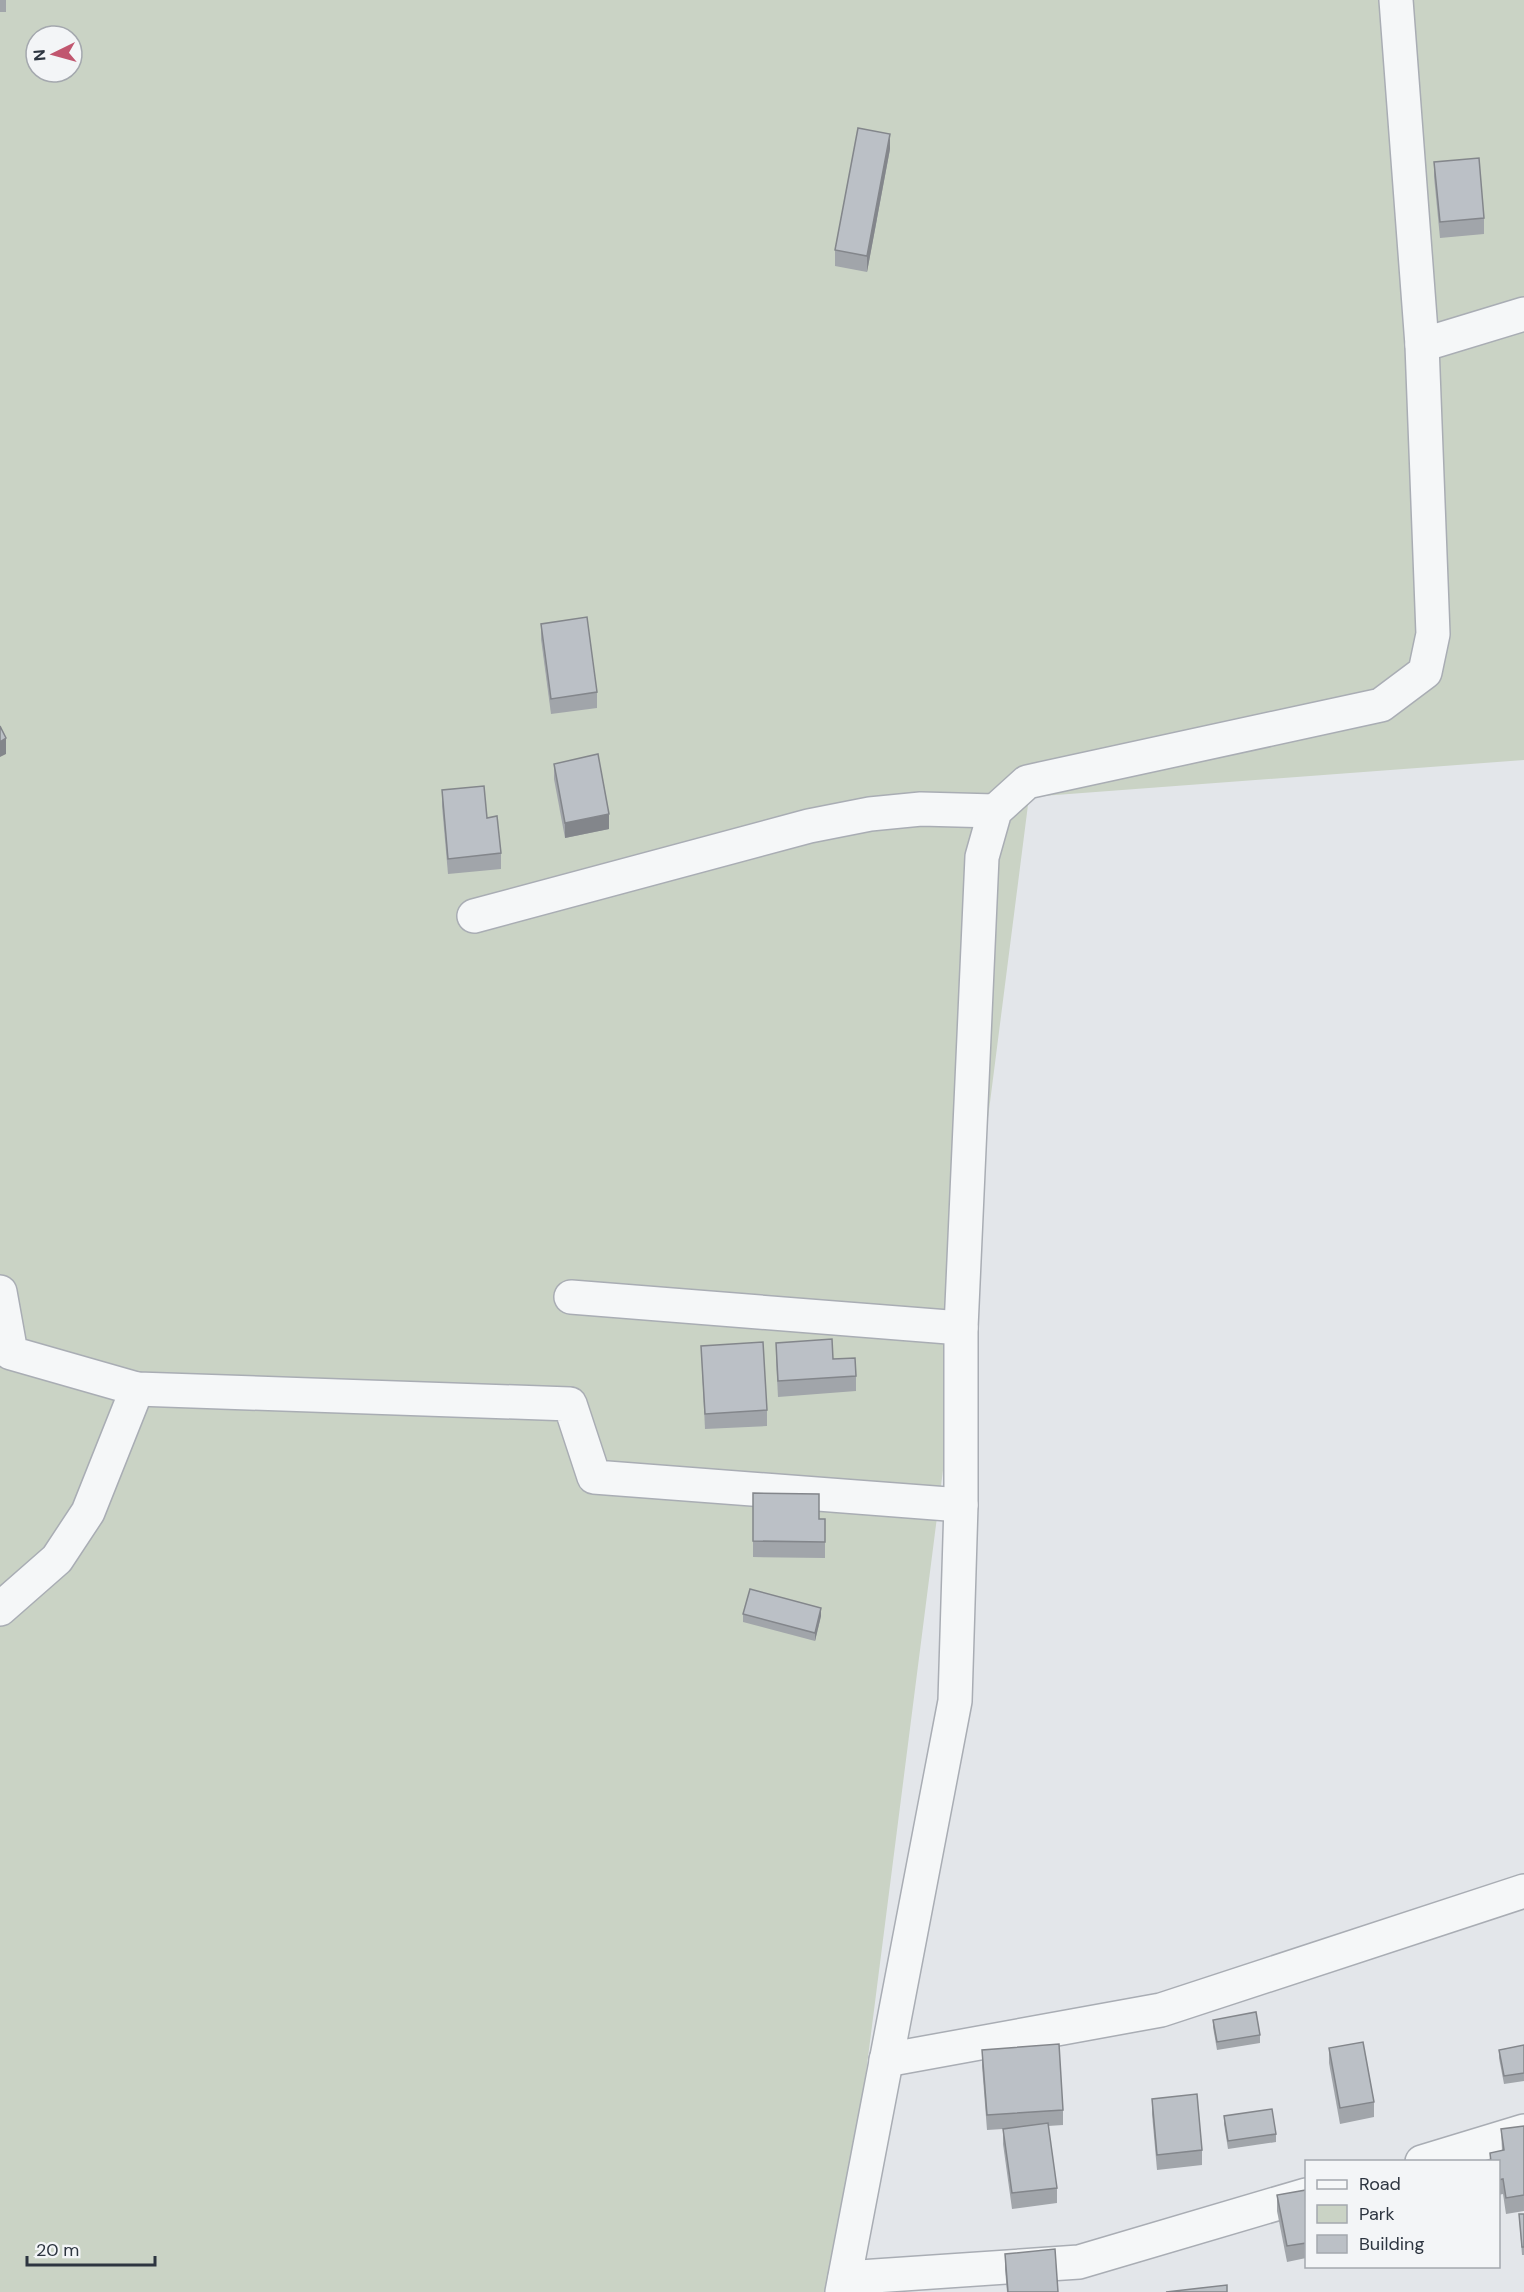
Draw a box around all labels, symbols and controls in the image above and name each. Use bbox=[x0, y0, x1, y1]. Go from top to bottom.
north arrow bbox=[24, 24, 84, 84]
text: N bbox=[29, 49, 51, 62]
legend bbox=[1305, 2160, 1500, 2268]
text: Road bbox=[1359, 2172, 1401, 2196]
text: Park bbox=[1359, 2202, 1395, 2226]
scale bar bbox=[27, 2229, 154, 2267]
text: Building bbox=[1359, 2232, 1424, 2256]
text: 20 m bbox=[36, 2238, 79, 2262]

